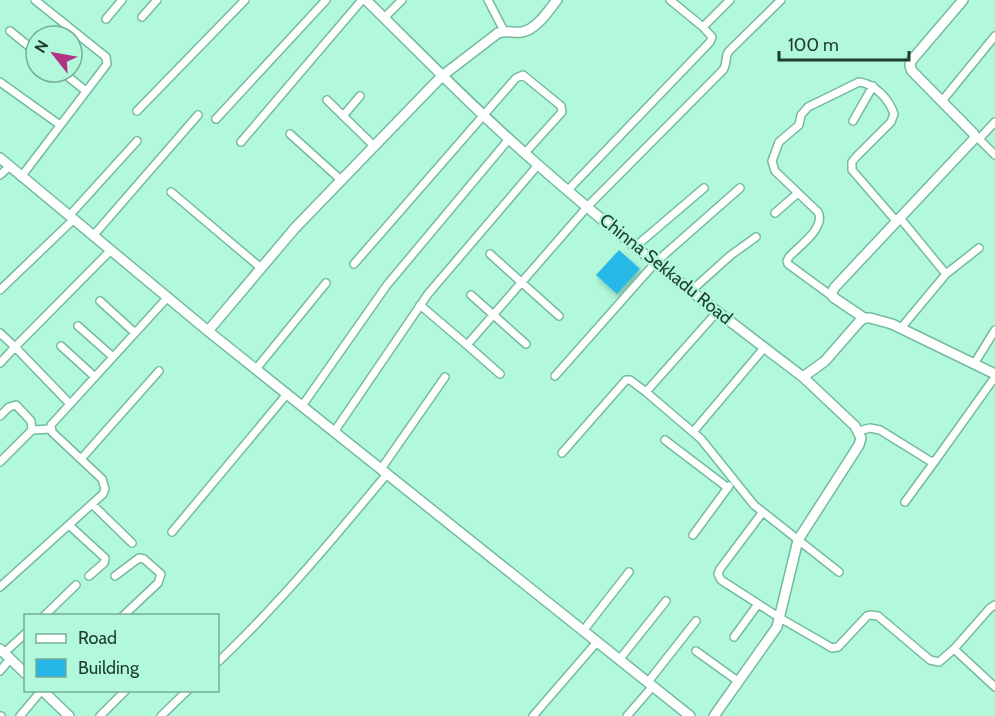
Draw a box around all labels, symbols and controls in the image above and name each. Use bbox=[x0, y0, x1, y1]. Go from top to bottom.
north arrow bbox=[24, 24, 84, 84]
scale bar bbox=[779, 24, 910, 62]
text: 100 m bbox=[788, 34, 839, 56]
text: N bbox=[31, 37, 53, 56]
street label: Chinna Sekkadu Road bbox=[595, 209, 737, 329]
legend bbox=[24, 614, 219, 692]
text: Road bbox=[78, 627, 117, 649]
text: Building bbox=[78, 657, 140, 679]

